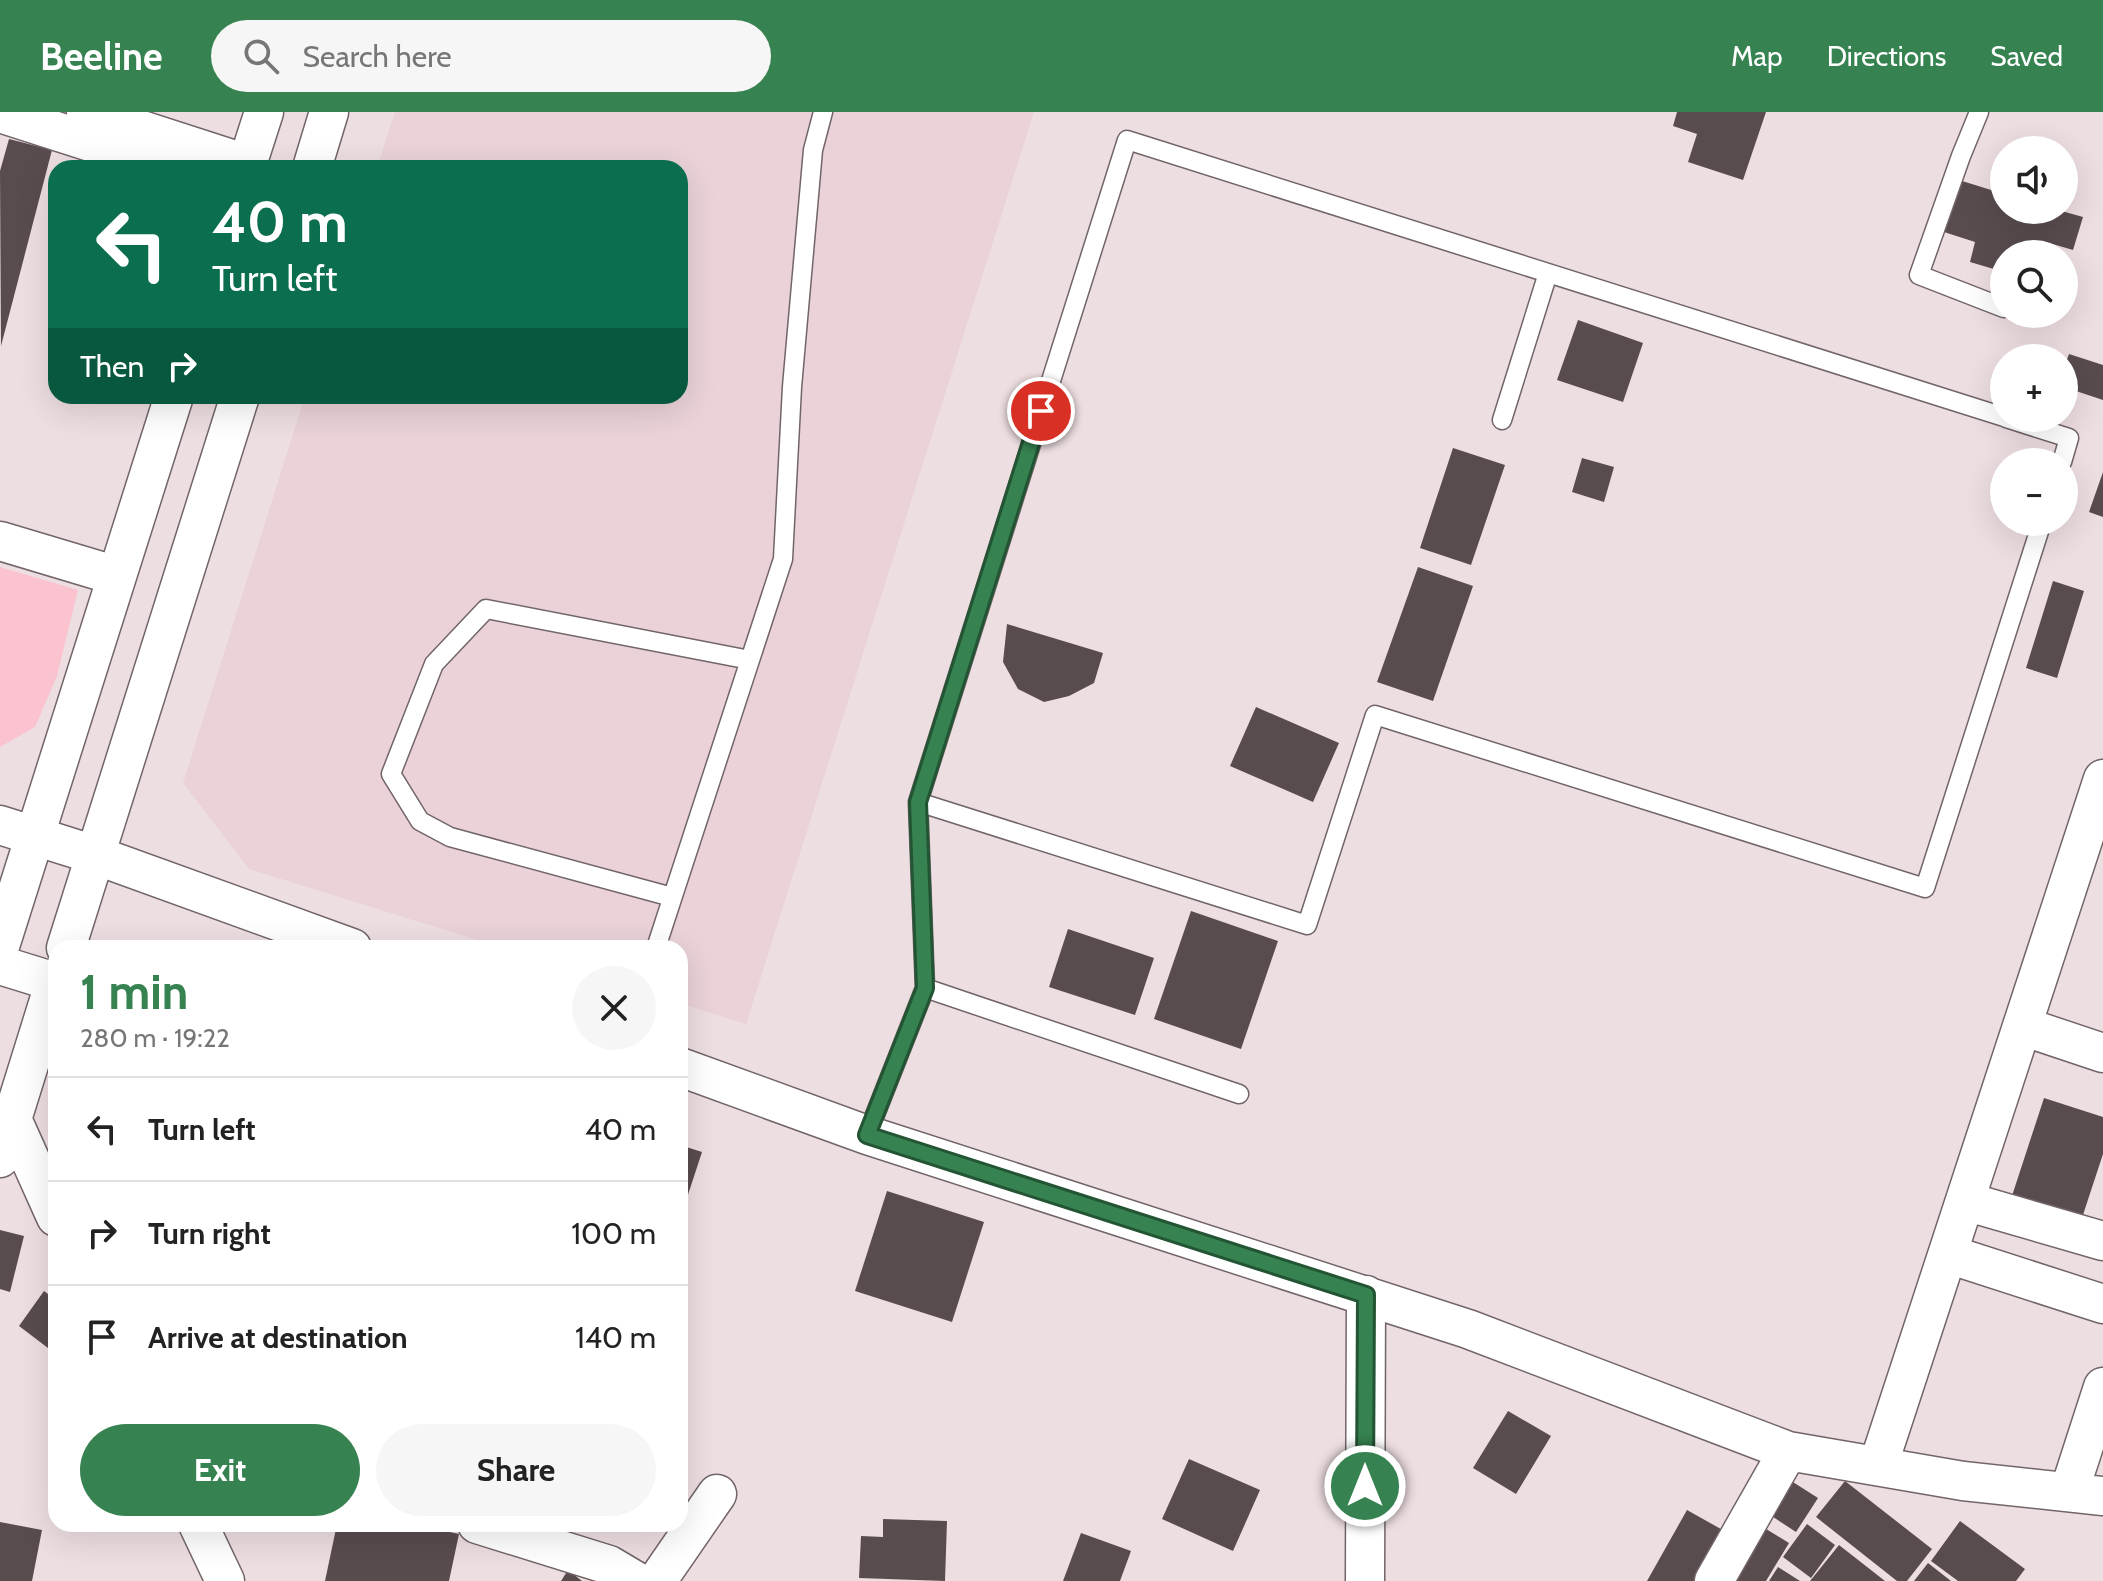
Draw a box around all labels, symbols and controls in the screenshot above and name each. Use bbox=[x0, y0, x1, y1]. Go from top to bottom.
search box bbox=[211, 20, 771, 92]
text: Beeline bbox=[40, 33, 163, 80]
icon: search bbox=[239, 34, 283, 78]
text: Search here bbox=[303, 38, 452, 75]
text: Map bbox=[1731, 39, 1783, 73]
text: Directions bbox=[1827, 39, 1946, 73]
text: Saved bbox=[1990, 39, 2063, 73]
map controls bbox=[1990, 136, 2078, 536]
button: sound bbox=[1990, 136, 2078, 224]
text: 40 m bbox=[212, 188, 348, 256]
icon: left bbox=[80, 192, 184, 296]
button: search bbox=[1990, 240, 2078, 328]
text: Turn left bbox=[212, 256, 337, 300]
icon: right bbox=[160, 344, 204, 388]
button: + bbox=[1990, 344, 2078, 432]
text: Then bbox=[80, 348, 144, 385]
pin bbox=[1007, 377, 1075, 445]
icon: arrive bbox=[1019, 389, 1063, 433]
button: − bbox=[1990, 448, 2078, 536]
text: 1 min bbox=[80, 963, 188, 1021]
button: close bbox=[572, 966, 656, 1050]
text: 280 m · 19:22 bbox=[80, 1022, 230, 1054]
icon: left bbox=[80, 1107, 124, 1151]
text: Turn left bbox=[148, 1111, 256, 1148]
text: 40 m bbox=[585, 1111, 656, 1148]
icon: right bbox=[80, 1211, 124, 1255]
text: Turn right bbox=[148, 1215, 271, 1252]
text: 100 m bbox=[571, 1215, 656, 1252]
icon: arrive bbox=[80, 1315, 124, 1359]
text: Arrive at destination bbox=[148, 1319, 408, 1356]
text: 140 m bbox=[575, 1319, 656, 1356]
button: Exit bbox=[80, 1424, 360, 1516]
button: Share bbox=[376, 1424, 656, 1516]
position arrow bbox=[1323, 1444, 1407, 1528]

